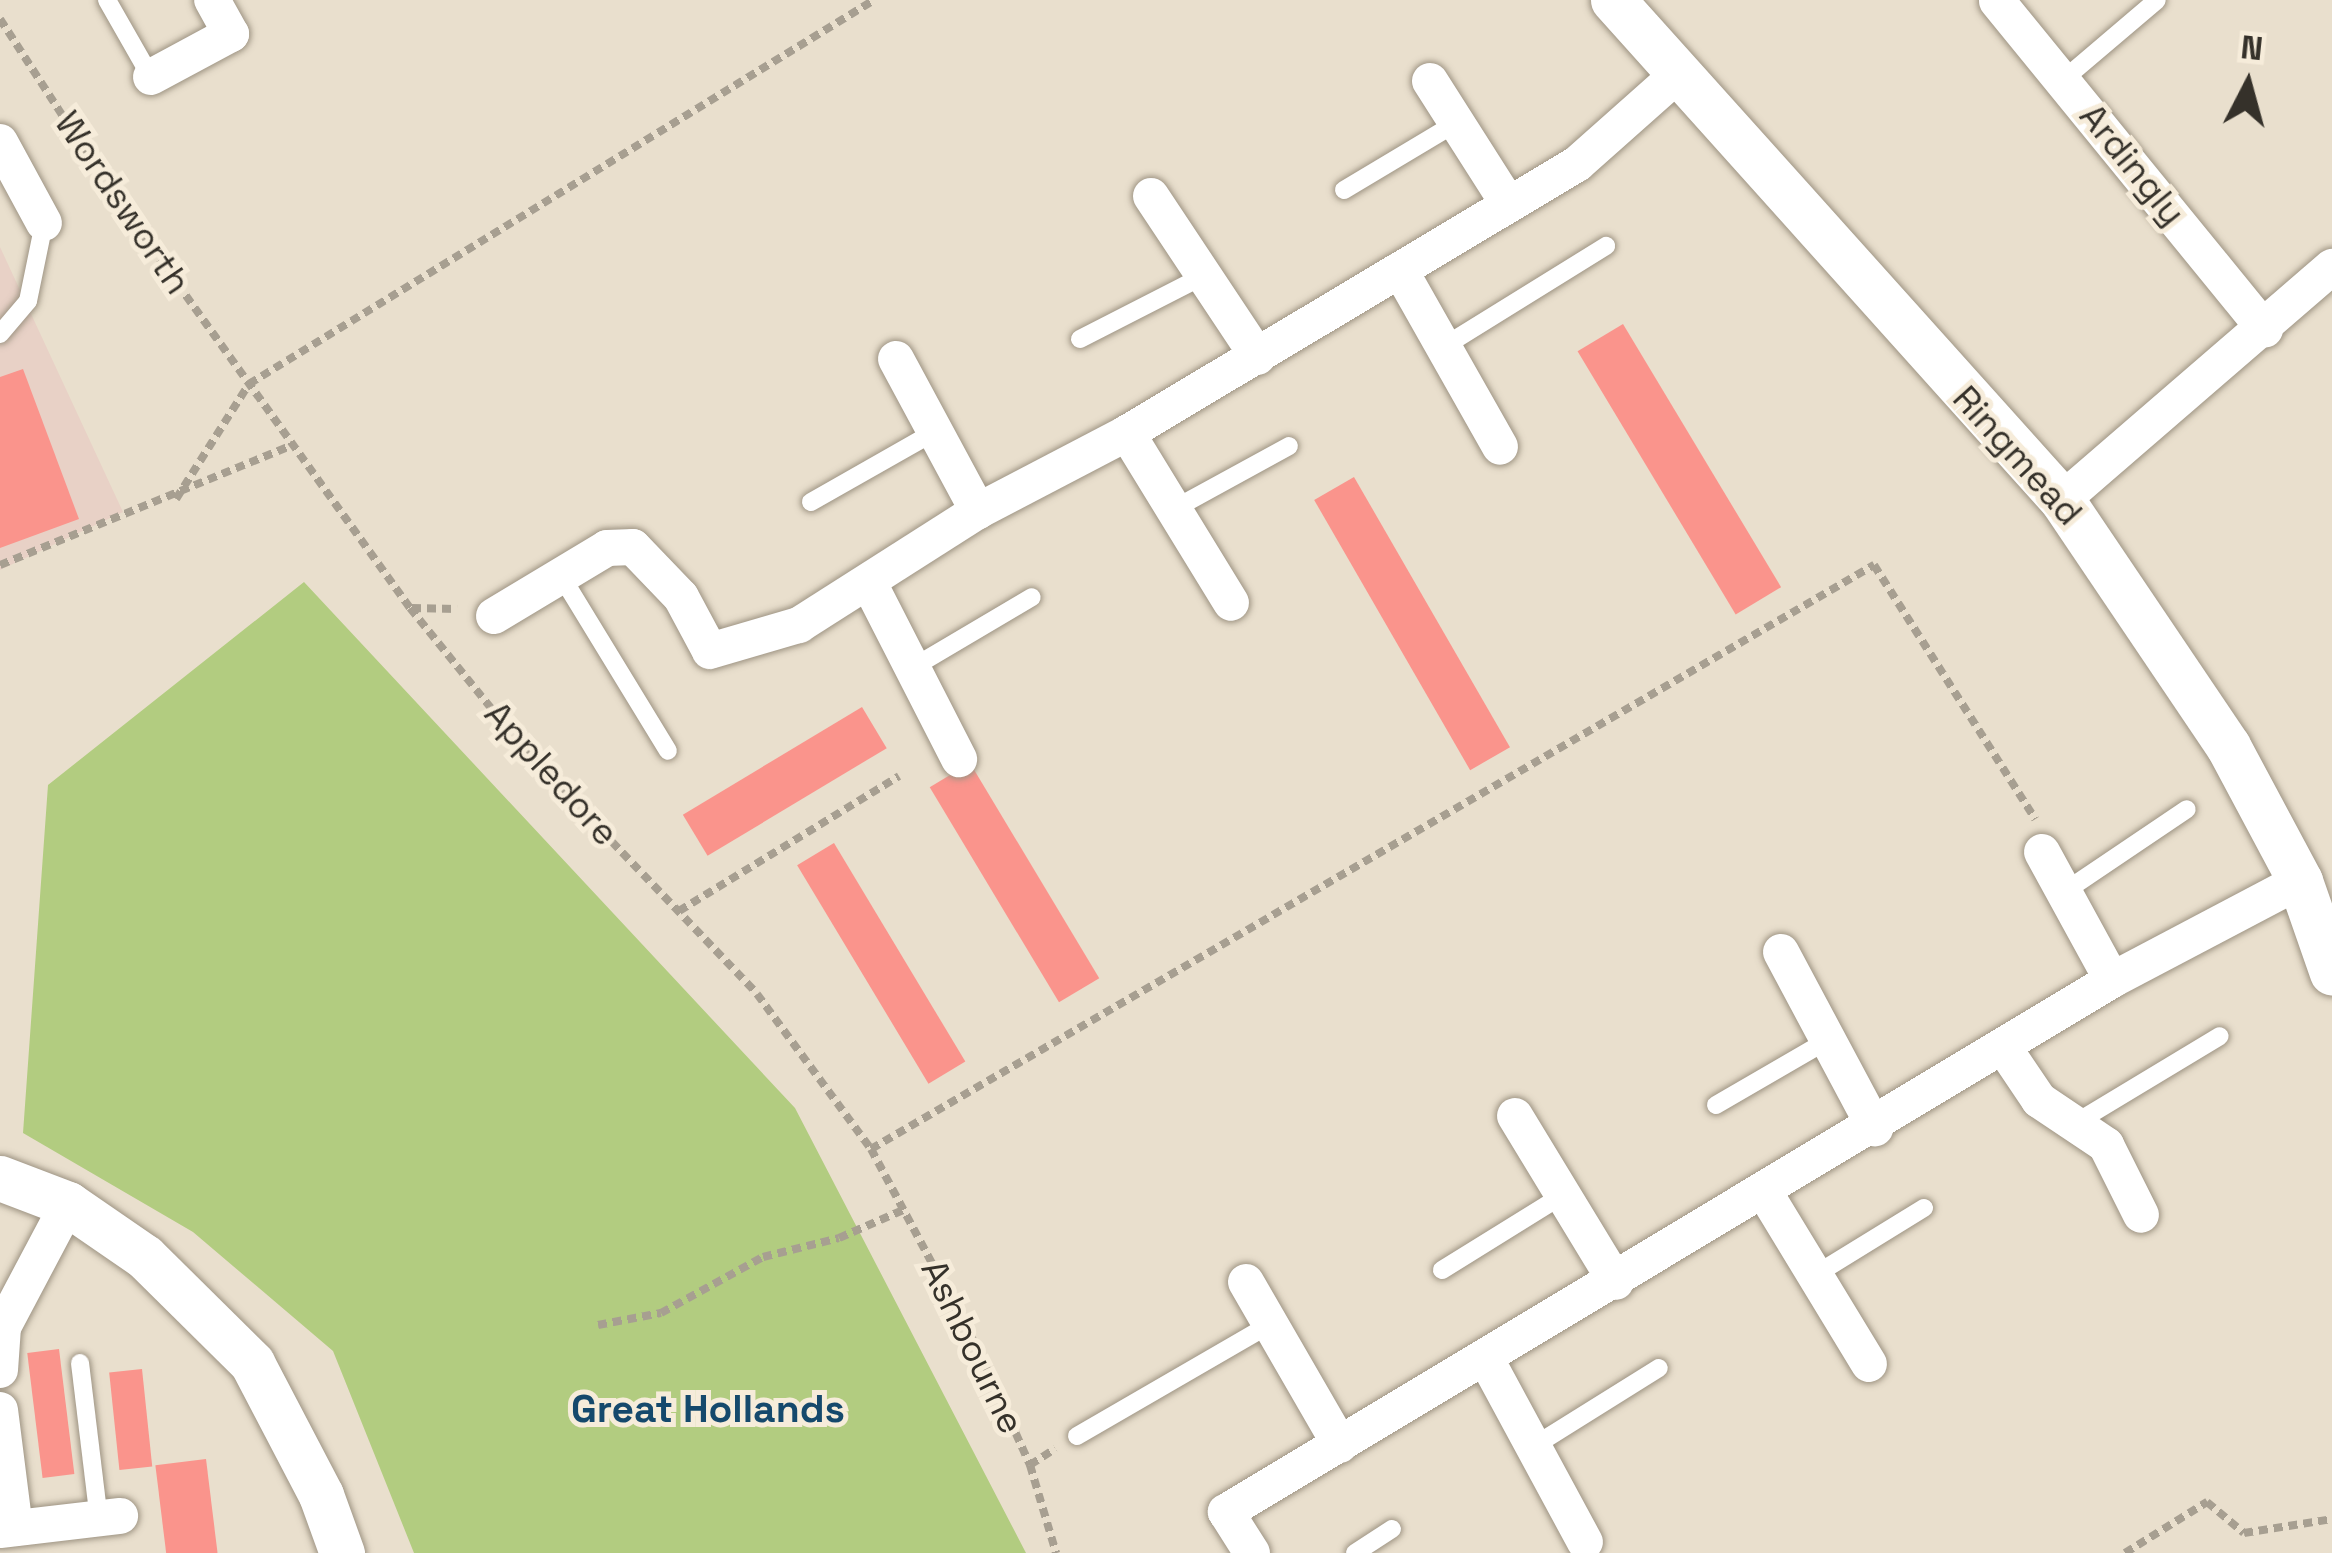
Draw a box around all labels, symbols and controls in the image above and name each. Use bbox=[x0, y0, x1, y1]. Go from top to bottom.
north arrow bbox=[2188, 24, 2308, 144]
text: N bbox=[2239, 26, 2265, 70]
street label: Ardingly bbox=[2070, 96, 2194, 234]
street label: Wordsworth bbox=[45, 103, 199, 303]
street label: Ringmead bbox=[1943, 377, 2091, 535]
street label: Appledore bbox=[475, 693, 627, 855]
street label: Ashbourne bbox=[911, 1253, 1033, 1441]
district label: Great Hollands bbox=[571, 1386, 845, 1432]

